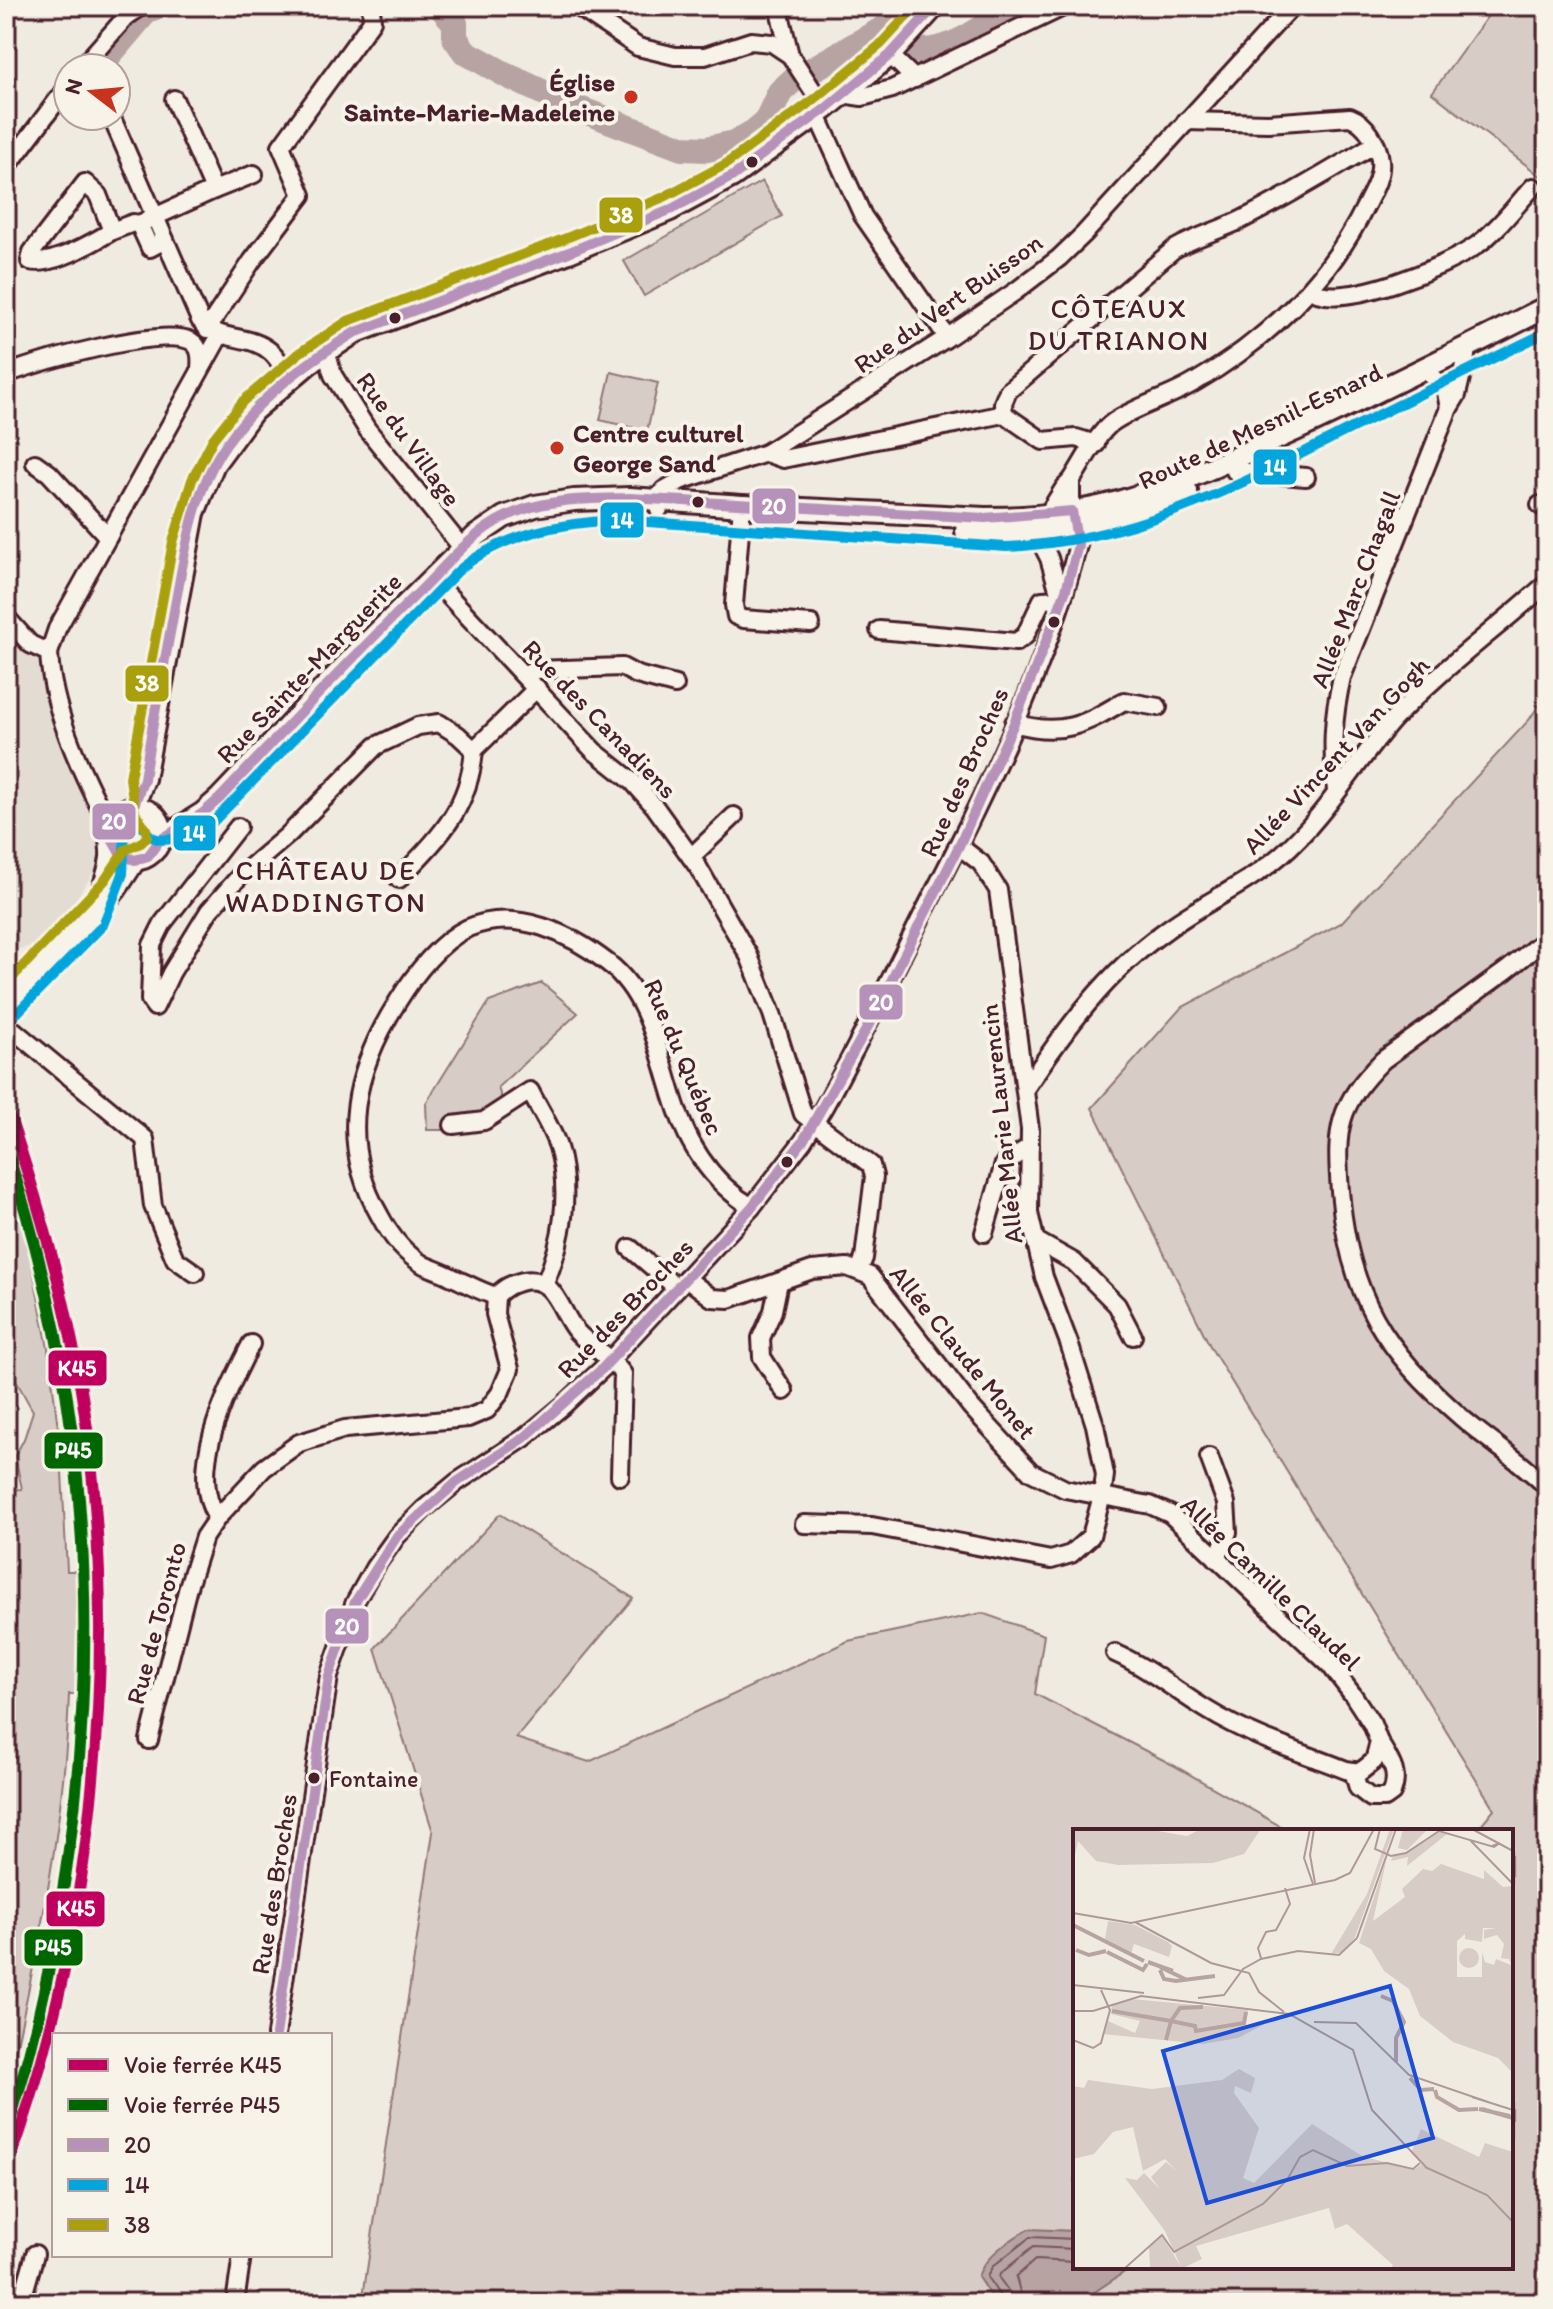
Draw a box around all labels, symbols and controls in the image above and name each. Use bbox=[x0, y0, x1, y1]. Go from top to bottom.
north arrow bbox=[52, 52, 132, 132]
place label: Église Sainte-Marie-Madeleine bbox=[344, 66, 615, 128]
text: N bbox=[58, 76, 88, 97]
marker: Église Sainte-Marie-Madeleine bbox=[622, 88, 640, 106]
unlabelled marker bbox=[744, 154, 760, 170]
line badge: 38 bbox=[598, 196, 644, 234]
text: 38 bbox=[609, 202, 633, 229]
street label: Rue du Vert Buisson bbox=[847, 226, 1049, 380]
district label: CÔTEAUX DU TRIANON bbox=[1028, 291, 1210, 357]
unlabelled marker bbox=[387, 310, 403, 326]
street label: Route de Mesnil-Esnard bbox=[1133, 355, 1387, 497]
street label: Rue du Village bbox=[350, 366, 468, 512]
place label: Centre culturel George Sand bbox=[573, 417, 744, 479]
marker: Centre culturel George Sand bbox=[548, 439, 566, 457]
line badge: 14 bbox=[1252, 448, 1298, 486]
text: 14 bbox=[1263, 454, 1287, 481]
street label: Allée Marc Chagall bbox=[1303, 486, 1407, 692]
line badge: 20 bbox=[751, 487, 797, 525]
text: 20 bbox=[761, 493, 787, 520]
unlabelled marker bbox=[690, 494, 706, 510]
line badge: 14 bbox=[599, 501, 645, 539]
text: 14 bbox=[610, 507, 634, 534]
street label: Rue Sainte-Marguerite bbox=[210, 566, 408, 770]
unlabelled marker bbox=[1046, 614, 1062, 630]
street label: Rue des Canadiens bbox=[516, 633, 684, 805]
street label: Allée Vincent Van Gogh bbox=[1236, 649, 1436, 861]
line badge: 38 bbox=[124, 664, 170, 703]
text: 38 bbox=[135, 670, 159, 697]
street label: Rue des Broches bbox=[912, 682, 1016, 862]
line badge: 20 bbox=[91, 802, 137, 841]
text: 20 bbox=[101, 808, 127, 835]
line badge: 14 bbox=[172, 814, 217, 852]
text: 14 bbox=[182, 820, 206, 847]
district label: CHÂTEAU DE WADDINGTON bbox=[225, 853, 427, 919]
street label: Rue du Québec bbox=[637, 974, 731, 1140]
line badge: 20 bbox=[858, 983, 904, 1021]
text: 20 bbox=[868, 989, 894, 1016]
street label: Allée Marie Laurencin bbox=[972, 1002, 1030, 1245]
unlabelled marker bbox=[779, 1154, 795, 1170]
street label: Rue des Broches bbox=[550, 1231, 700, 1385]
street label: Allée Claude Monet bbox=[883, 1258, 1043, 1446]
line badge: K45 bbox=[47, 1349, 108, 1387]
text: K45 bbox=[58, 1355, 97, 1382]
line badge: P45 bbox=[43, 1431, 104, 1470]
text: P45 bbox=[54, 1437, 92, 1464]
street label: Allée Camille Claudel bbox=[1174, 1489, 1368, 1677]
street label: Rue de Toronto bbox=[119, 1538, 193, 1708]
line badge: 20 bbox=[324, 1607, 370, 1645]
text: 20 bbox=[334, 1613, 360, 1640]
place label: Fontaine bbox=[329, 1764, 418, 1793]
marker: Fontaine bbox=[306, 1770, 322, 1786]
street label: Rue des Broches bbox=[244, 1791, 304, 1977]
inset map bbox=[1073, 1829, 1513, 2269]
line badge: K45 bbox=[45, 1890, 106, 1928]
text: K45 bbox=[57, 1895, 96, 1922]
line badge: P45 bbox=[23, 1928, 84, 1967]
text: P45 bbox=[34, 1934, 72, 1961]
legend bbox=[52, 2033, 332, 2257]
text: Voie ferrée K45 bbox=[124, 2050, 282, 2079]
text: Voie ferrée P45 bbox=[124, 2090, 280, 2119]
text: 20 bbox=[124, 2130, 151, 2159]
text: 14 bbox=[124, 2170, 150, 2199]
text: 38 bbox=[124, 2210, 150, 2239]

